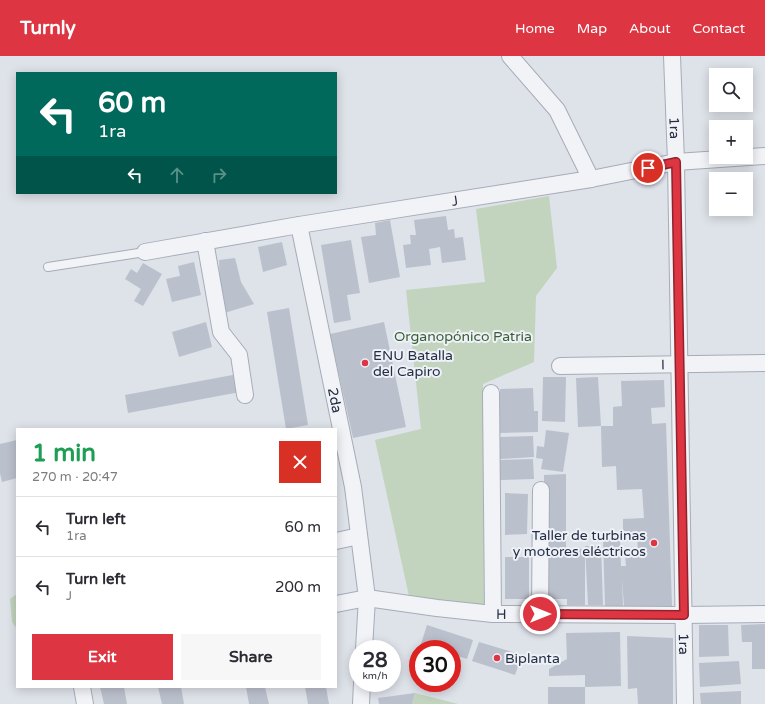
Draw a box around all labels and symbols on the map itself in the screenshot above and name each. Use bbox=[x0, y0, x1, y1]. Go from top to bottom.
street label: 1ra bbox=[666, 117, 684, 139]
pin bbox=[631, 151, 665, 185]
street label: J bbox=[450, 192, 459, 209]
park label: Organopónico Patria bbox=[394, 328, 532, 345]
place label: ENU Batalla del Capiro bbox=[373, 347, 453, 380]
street label: I bbox=[661, 356, 665, 373]
marker: ENU Batalla del Capiro bbox=[360, 358, 370, 368]
street label: 2da bbox=[324, 386, 346, 415]
place label: Taller de turbinas y motores eléctricos bbox=[513, 527, 646, 560]
marker: Taller de turbinas y motores eléctricos bbox=[649, 538, 659, 548]
position arrow bbox=[519, 593, 561, 635]
street label: H bbox=[496, 606, 507, 623]
street label: 1ra bbox=[675, 633, 693, 655]
speed limit sign: 30 bbox=[409, 640, 461, 692]
place label: Biplanta bbox=[505, 650, 560, 667]
marker: Biplanta bbox=[492, 653, 502, 663]

